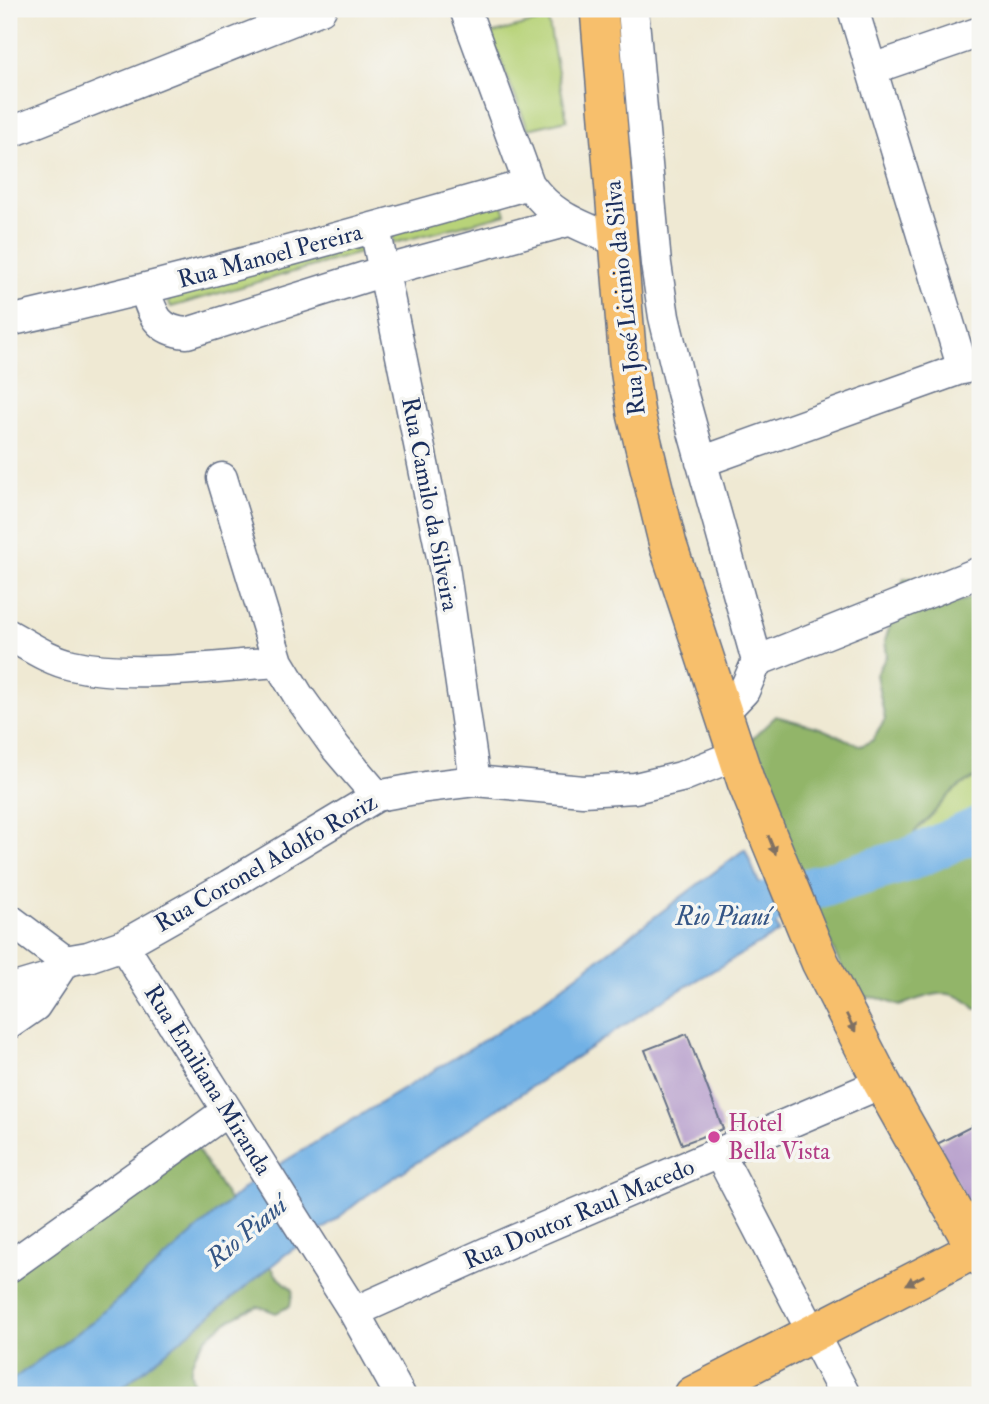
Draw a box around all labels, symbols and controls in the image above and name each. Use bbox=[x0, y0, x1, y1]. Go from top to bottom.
street label: Rua José Licinio da Silva bbox=[597, 178, 653, 417]
street label: Rua Manoel Pereira bbox=[174, 216, 367, 296]
street label: Rua Camilo da Silveira bbox=[394, 395, 466, 615]
street label: Rua Coronel Adolfo Roriz bbox=[149, 786, 383, 939]
one-way arrow bbox=[766, 835, 777, 856]
water label: Rio Piauí bbox=[675, 901, 774, 933]
street label: Rua Emiliana Miranda bbox=[137, 979, 280, 1182]
one-way arrow bbox=[845, 1013, 857, 1033]
place label: Hotel Bella Vista bbox=[728, 1108, 831, 1167]
marker: Hotel Bella Vista bbox=[706, 1129, 722, 1145]
street label: Rua Doutor Raul Macedo bbox=[459, 1151, 699, 1277]
water label: Rio Piauí bbox=[200, 1187, 297, 1275]
one-way arrow bbox=[905, 1274, 925, 1286]

